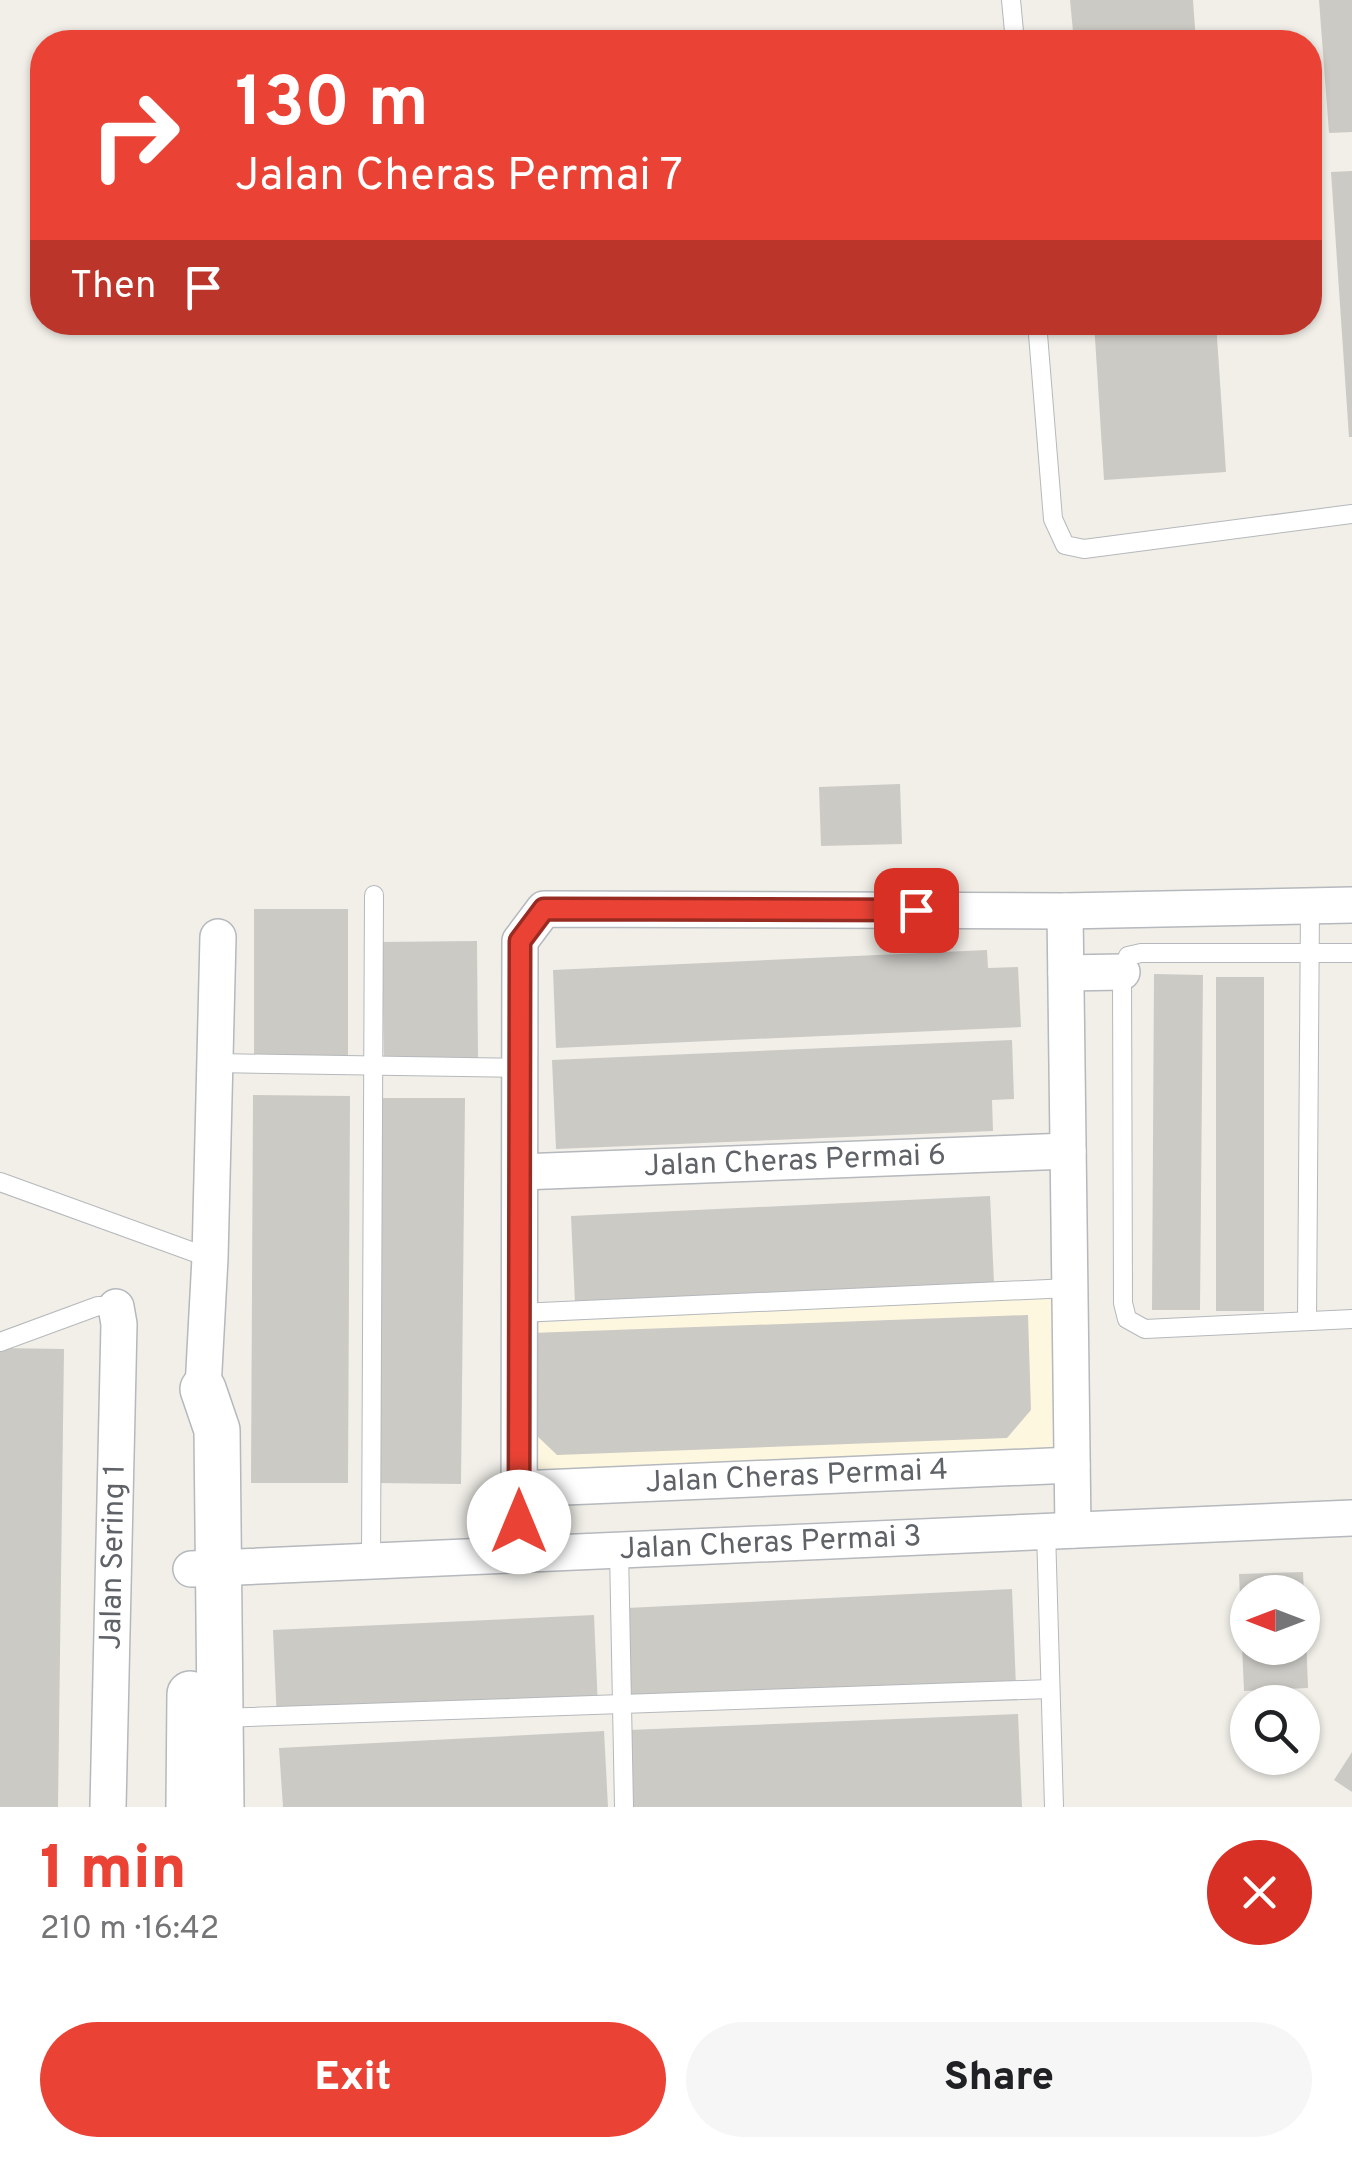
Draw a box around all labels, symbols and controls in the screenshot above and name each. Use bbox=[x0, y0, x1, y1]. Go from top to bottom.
text: 130 m bbox=[235, 62, 429, 151]
icon: right bbox=[70, 70, 200, 200]
text: Jalan Cheras Permai 7 bbox=[235, 149, 683, 206]
icon: arrive bbox=[176, 260, 231, 315]
text: Then bbox=[70, 263, 156, 312]
pin bbox=[874, 868, 959, 953]
icon: arrive bbox=[889, 883, 944, 938]
street label: Jalan Cheras Permai 6 bbox=[643, 1137, 947, 1186]
street label: Jalan Cheras Permai 4 bbox=[645, 1452, 949, 1502]
street label: Jalan Sering 1 bbox=[93, 1464, 134, 1650]
position arrow bbox=[467, 1470, 571, 1574]
street label: Jalan Cheras Permai 3 bbox=[619, 1518, 922, 1569]
north arrow bbox=[1230, 1575, 1320, 1665]
map controls bbox=[1230, 1575, 1320, 1775]
button: search bbox=[1230, 1685, 1320, 1775]
text: 1 min bbox=[40, 1834, 187, 1910]
button: close bbox=[1207, 1840, 1312, 1945]
text: 210 m · 16:42 bbox=[40, 1910, 219, 1950]
button: Exit bbox=[40, 2022, 666, 2137]
button: Share bbox=[686, 2022, 1312, 2137]

